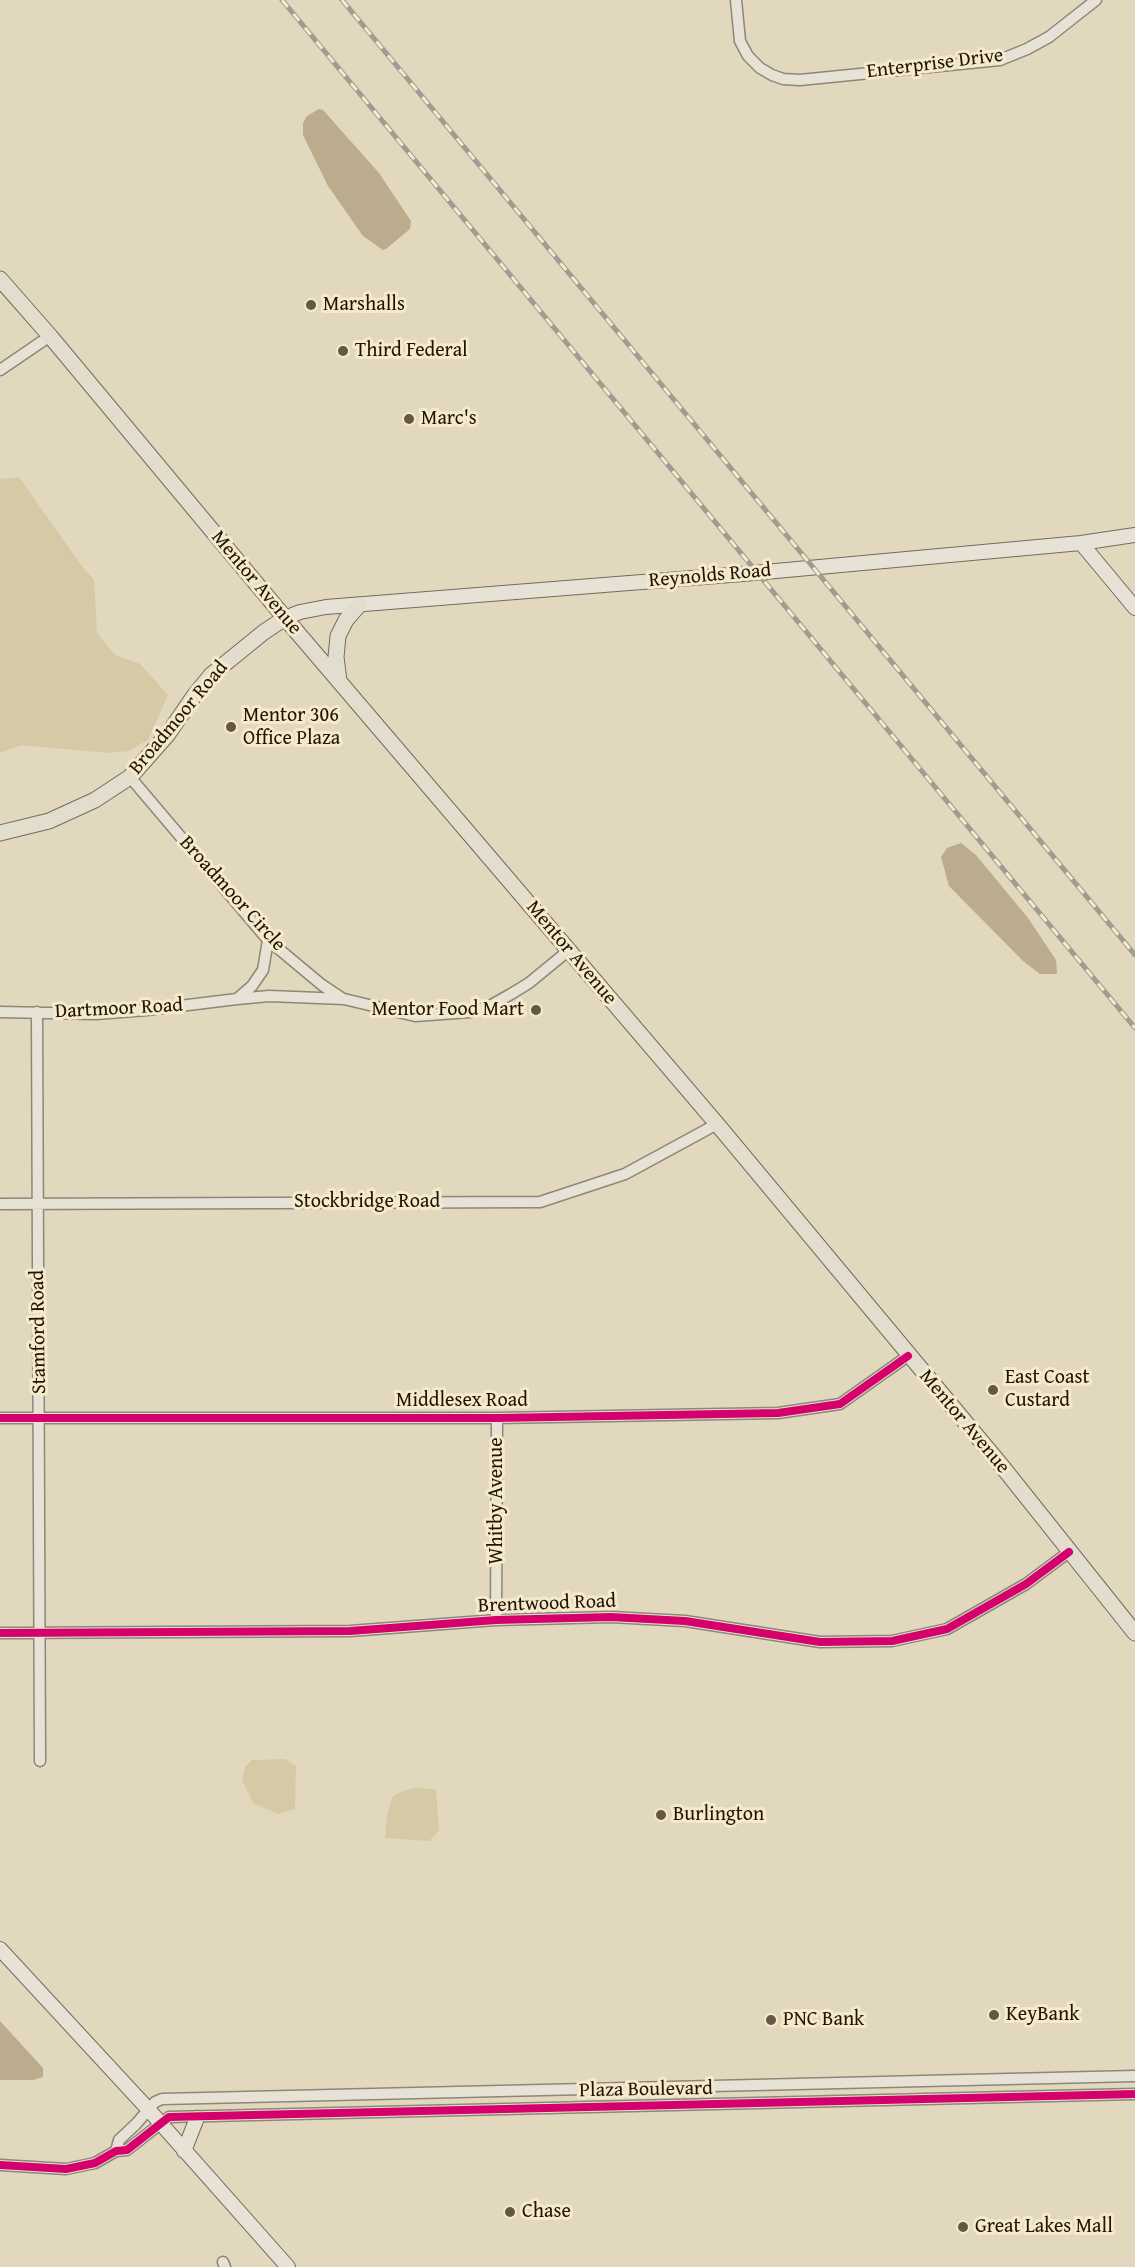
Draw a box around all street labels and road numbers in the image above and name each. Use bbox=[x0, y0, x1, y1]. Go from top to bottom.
street label: Enterprise Drive bbox=[865, 44, 1005, 84]
street label: Mentor Avenue bbox=[206, 526, 306, 640]
street label: Reynolds Road bbox=[648, 559, 772, 593]
street label: Broadmoor Road bbox=[125, 656, 233, 780]
street label: Broadmoor Circle bbox=[174, 831, 290, 957]
street label: Mentor Avenue bbox=[521, 896, 621, 1010]
street label: Dartmoor Road bbox=[54, 994, 184, 1024]
street label: Stockbridge Road bbox=[294, 1190, 440, 1214]
street label: Stamford Road bbox=[26, 1270, 52, 1394]
street label: Mentor Avenue bbox=[914, 1365, 1014, 1479]
street label: Middlesex Road bbox=[396, 1389, 528, 1413]
street label: Whitby Avenue bbox=[485, 1437, 509, 1565]
street label: Brentwood Road bbox=[478, 1590, 616, 1618]
street label: Plaza Boulevard bbox=[579, 2077, 713, 2103]

